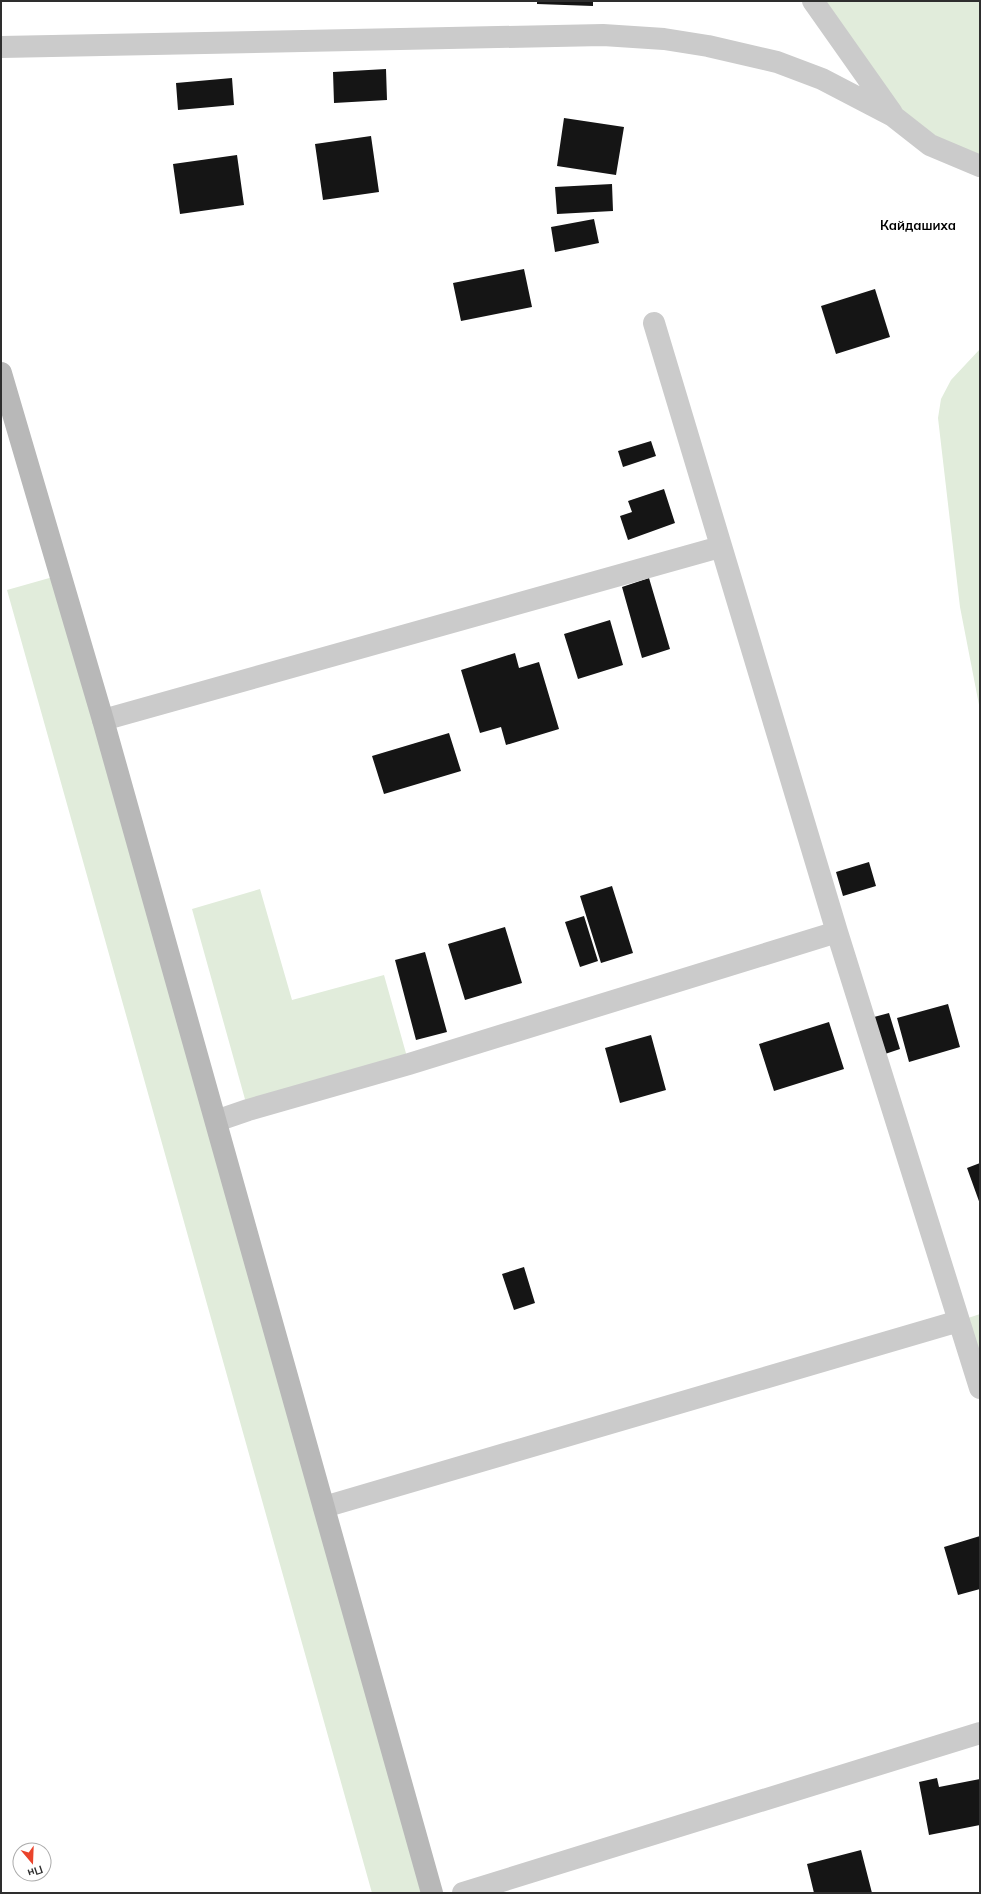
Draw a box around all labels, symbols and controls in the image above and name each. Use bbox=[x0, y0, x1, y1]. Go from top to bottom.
district label: Кайдашиха bbox=[880, 217, 956, 233]
north arrow bbox=[12, 1842, 52, 1882]
text: Пн bbox=[26, 1862, 45, 1881]

